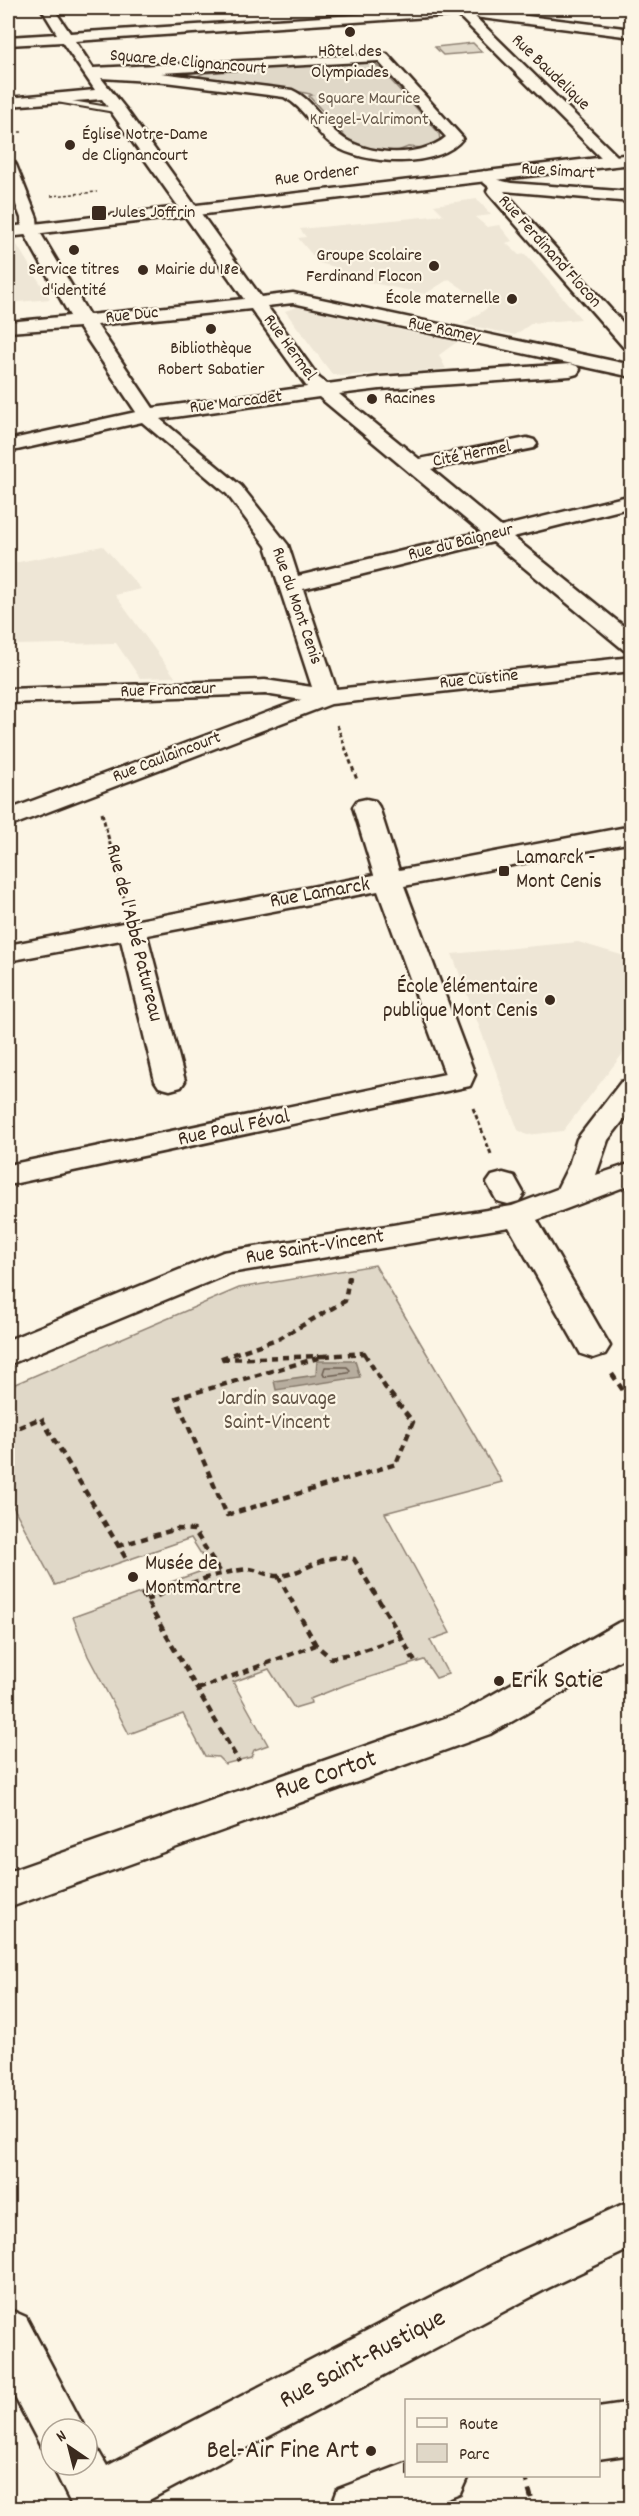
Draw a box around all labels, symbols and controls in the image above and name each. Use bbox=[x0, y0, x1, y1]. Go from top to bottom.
marker: Hôtel des Olympiades bbox=[343, 25, 357, 39]
street label: Rue Baudelique bbox=[505, 29, 595, 117]
place label: Hôtel des Olympiades bbox=[311, 40, 389, 86]
street label: Square de Clignancourt bbox=[109, 44, 268, 82]
park label: Square Maurice Kriegel-Valrimont bbox=[309, 87, 429, 133]
place label: Église Notre-Dame de Clignancourt bbox=[82, 123, 208, 169]
marker: Église Notre-Dame de Clignancourt bbox=[63, 138, 77, 152]
street label: Rue Simart bbox=[520, 157, 596, 187]
street label: Rue Ordener bbox=[273, 158, 361, 194]
street label: Rue Ferdinand Flocon bbox=[491, 190, 607, 314]
place label: Jules Joffrin bbox=[112, 201, 195, 226]
marker: Jules Joffrin bbox=[90, 204, 108, 222]
marker: Service titres d'identité bbox=[67, 243, 81, 257]
place label: Groupe Scolaire Ferdinand Flocon bbox=[306, 244, 422, 290]
place label: Service titres d'identité bbox=[28, 258, 120, 304]
place label: Mairie du 18e bbox=[155, 258, 239, 283]
marker: Groupe Scolaire Ferdinand Flocon bbox=[427, 259, 441, 273]
marker: Mairie du 18e bbox=[136, 263, 150, 277]
place label: École maternelle bbox=[385, 287, 500, 312]
marker: École maternelle bbox=[505, 292, 519, 306]
street label: Rue Duc bbox=[104, 301, 160, 331]
street label: Rue Hermel bbox=[256, 310, 322, 387]
street label: Rue Ramey bbox=[406, 311, 483, 351]
marker: Bibliothèque Robert Sabatier bbox=[204, 322, 218, 336]
place label: Bibliothèque Robert Sabatier bbox=[157, 337, 265, 383]
street label: Rue Marcadet bbox=[188, 385, 284, 421]
place label: Racines bbox=[384, 387, 436, 412]
marker: Racines bbox=[365, 392, 379, 406]
street label: Cité Hermel bbox=[431, 435, 514, 475]
street label: Rue du Baigneur bbox=[406, 518, 517, 568]
street label: Rue du Mont Cenis bbox=[264, 544, 328, 668]
street label: Rue Custine bbox=[438, 663, 520, 697]
street label: Rue Francœur bbox=[120, 677, 216, 705]
street label: Rue Caulaincourt bbox=[109, 726, 225, 790]
street label: Rue de l'Abbé Patureau bbox=[96, 841, 170, 1025]
place label: Lamarck - Mont Cenis bbox=[516, 844, 602, 898]
marker: Lamarck - Mont Cenis bbox=[497, 864, 511, 878]
street label: Rue Lamarck bbox=[268, 870, 372, 918]
place label: École élémentaire publique Mont Cenis bbox=[383, 973, 538, 1027]
marker: École élémentaire publique Mont Cenis bbox=[543, 993, 557, 1007]
street label: Rue Paul Féval bbox=[175, 1103, 293, 1155]
street label: Rue Saint-Vincent bbox=[244, 1222, 387, 1274]
park label: Jardin sauvage Saint-Vincent bbox=[218, 1385, 336, 1439]
place label: Musée de Montmartre bbox=[145, 1550, 241, 1604]
marker: Musée de Montmartre bbox=[126, 1570, 140, 1584]
place label: Erik Satie bbox=[511, 1663, 603, 1700]
marker: Erik Satie bbox=[492, 1674, 506, 1688]
street label: Rue Cortot bbox=[270, 1741, 383, 1811]
street label: Rue Saint-Rustique bbox=[273, 2301, 453, 2419]
legend bbox=[405, 2399, 600, 2477]
text: Route bbox=[459, 2413, 498, 2438]
north arrow bbox=[39, 2417, 99, 2477]
text: N bbox=[52, 2425, 72, 2448]
place label: Bel-Air Fine Art bbox=[206, 2433, 359, 2470]
text: Parc bbox=[459, 2443, 490, 2468]
marker: Bel-Air Fine Art bbox=[364, 2444, 378, 2458]

